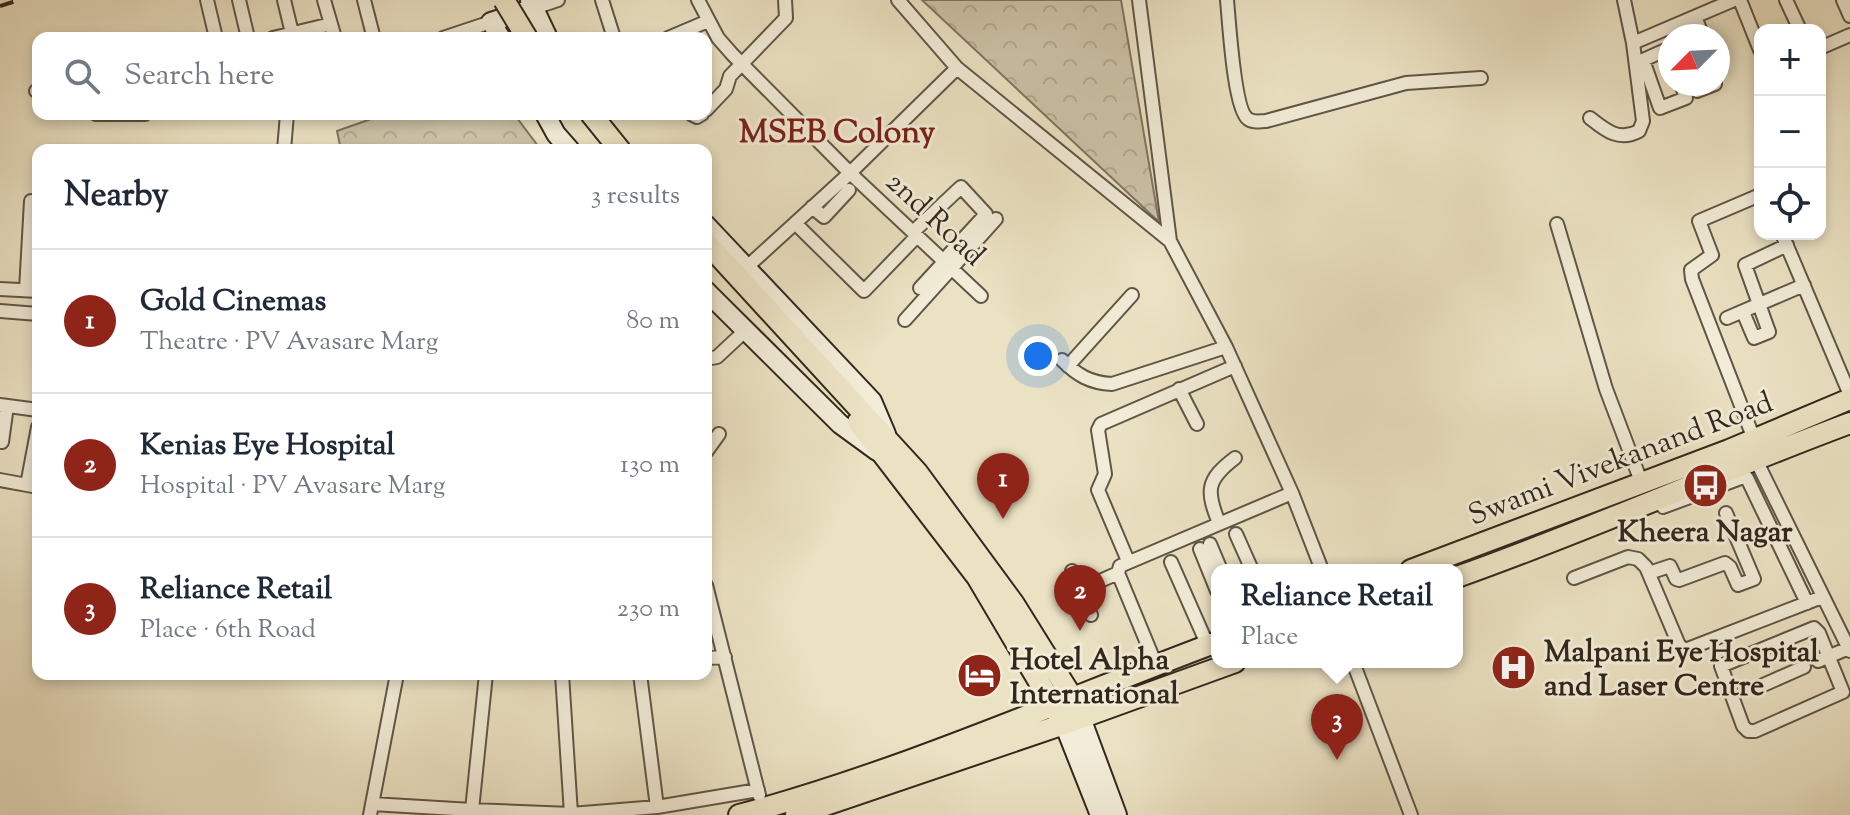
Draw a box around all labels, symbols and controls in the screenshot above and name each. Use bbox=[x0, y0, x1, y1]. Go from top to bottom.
north arrow bbox=[1658, 24, 1730, 96]
map controls bbox=[1754, 24, 1826, 240]
button: + bbox=[1754, 24, 1826, 96]
search box bbox=[32, 32, 712, 120]
icon: search bbox=[60, 54, 104, 98]
text: Search here bbox=[124, 55, 274, 98]
button: − bbox=[1754, 96, 1826, 168]
district label: MSEB Colony bbox=[739, 111, 935, 157]
street label: 2nd Road bbox=[875, 162, 994, 277]
button: locate bbox=[1754, 168, 1826, 240]
text: Nearby bbox=[64, 172, 169, 221]
text: 3 results bbox=[591, 178, 680, 215]
text: Gold Cinemas bbox=[140, 281, 326, 324]
text: 1 bbox=[86, 303, 94, 340]
text: 80 m bbox=[626, 303, 680, 340]
text: Theatre · PV Avasare Marg bbox=[140, 324, 439, 361]
your location bbox=[1018, 336, 1058, 376]
street label: Swami Vivekanand Road bbox=[1462, 382, 1780, 538]
text: Kenias Eye Hospital bbox=[140, 425, 395, 468]
text: 2 bbox=[84, 447, 96, 484]
text: 130 m bbox=[620, 447, 680, 484]
pin: 1 bbox=[977, 453, 1029, 519]
bus stop icon: Kheera Nagar bbox=[1681, 461, 1729, 509]
text: Hospital · PV Avasare Marg bbox=[140, 468, 446, 505]
place label: Kheera Nagar bbox=[1618, 512, 1793, 555]
popup bbox=[1211, 564, 1463, 668]
pin: 2 bbox=[1054, 565, 1106, 631]
text: Reliance Retail bbox=[140, 569, 332, 612]
text: Reliance Retail bbox=[1241, 576, 1433, 619]
text: 3 bbox=[85, 591, 95, 628]
text: 230 m bbox=[617, 591, 680, 628]
text: Place · 6th Road bbox=[140, 612, 316, 649]
text: Place bbox=[1241, 619, 1298, 656]
place label: Malpani Eye Hospital and Laser Centre bbox=[1544, 632, 1819, 709]
place label: Hotel Alpha International bbox=[1010, 640, 1180, 717]
hospital icon: Malpani Eye Hospital and Laser Centre bbox=[1489, 644, 1537, 692]
hotel icon: Hotel Alpha International bbox=[955, 652, 1003, 700]
pin: 3 bbox=[1311, 694, 1363, 760]

